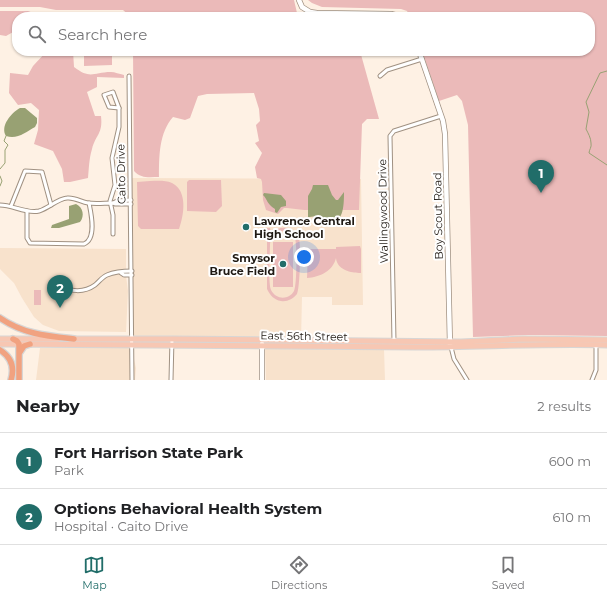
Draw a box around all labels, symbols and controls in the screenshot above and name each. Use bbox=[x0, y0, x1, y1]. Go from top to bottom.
search box bbox=[12, 12, 595, 56]
icon: search bbox=[26, 23, 48, 45]
text: Search here bbox=[58, 25, 147, 44]
street label: Caito Drive bbox=[113, 144, 129, 204]
street label: Wallingwood Drive bbox=[375, 158, 391, 263]
pin: 1 bbox=[528, 160, 554, 193]
street label: Boy Scout Road bbox=[430, 172, 446, 260]
place label: Lawrence Central High School bbox=[254, 214, 355, 241]
marker: Lawrence Central High School bbox=[241, 222, 251, 232]
your location bbox=[294, 247, 314, 267]
place label: Smysor Bruce Field bbox=[210, 251, 275, 278]
marker: Smysor Bruce Field bbox=[278, 259, 288, 269]
pin: 2 bbox=[47, 275, 73, 308]
street label: East 56th Street bbox=[260, 328, 348, 344]
text: Nearby bbox=[16, 396, 80, 416]
text: 2 results bbox=[537, 398, 591, 414]
text: Fort Harrison State Park bbox=[54, 443, 243, 462]
text: 1 bbox=[26, 453, 32, 469]
text: 600 m bbox=[549, 453, 591, 469]
text: Park bbox=[54, 462, 84, 478]
text: Options Behavioral Health System bbox=[54, 499, 322, 518]
text: 2 bbox=[25, 509, 33, 525]
text: 610 m bbox=[553, 509, 591, 525]
text: Hospital · Caito Drive bbox=[54, 518, 188, 534]
tab: Map bbox=[82, 554, 107, 592]
tab: Directions bbox=[271, 554, 327, 592]
tab: Saved bbox=[492, 554, 525, 592]

